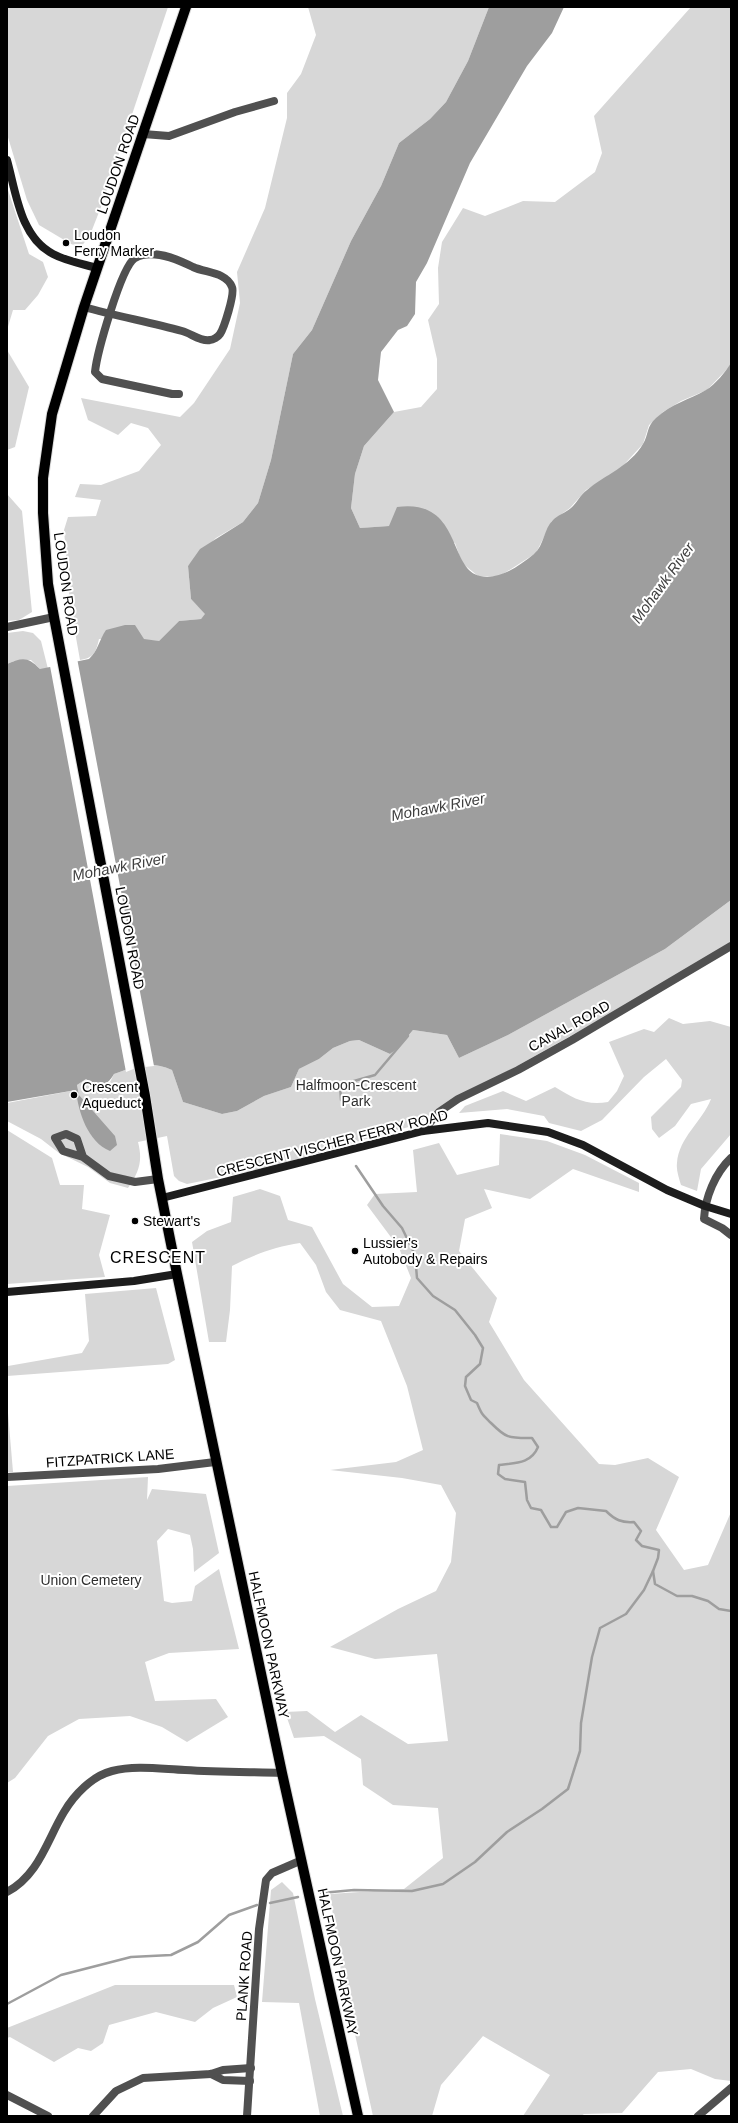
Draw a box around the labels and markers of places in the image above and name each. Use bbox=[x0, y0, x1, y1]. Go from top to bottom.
place label: Loudon Ferry Marker bbox=[74, 227, 154, 259]
marker: Loudon Ferry Marker bbox=[61, 238, 71, 248]
place label: Crescent Aqueduct bbox=[82, 1079, 141, 1111]
marker: Crescent Aqueduct bbox=[69, 1090, 79, 1100]
place label: Stewart's bbox=[143, 1213, 200, 1229]
marker: Stewart's bbox=[130, 1216, 140, 1226]
place label: Lussier's Autobody & Repairs bbox=[363, 1235, 488, 1267]
marker: Lussier's Autobody & Repairs bbox=[350, 1246, 360, 1256]

